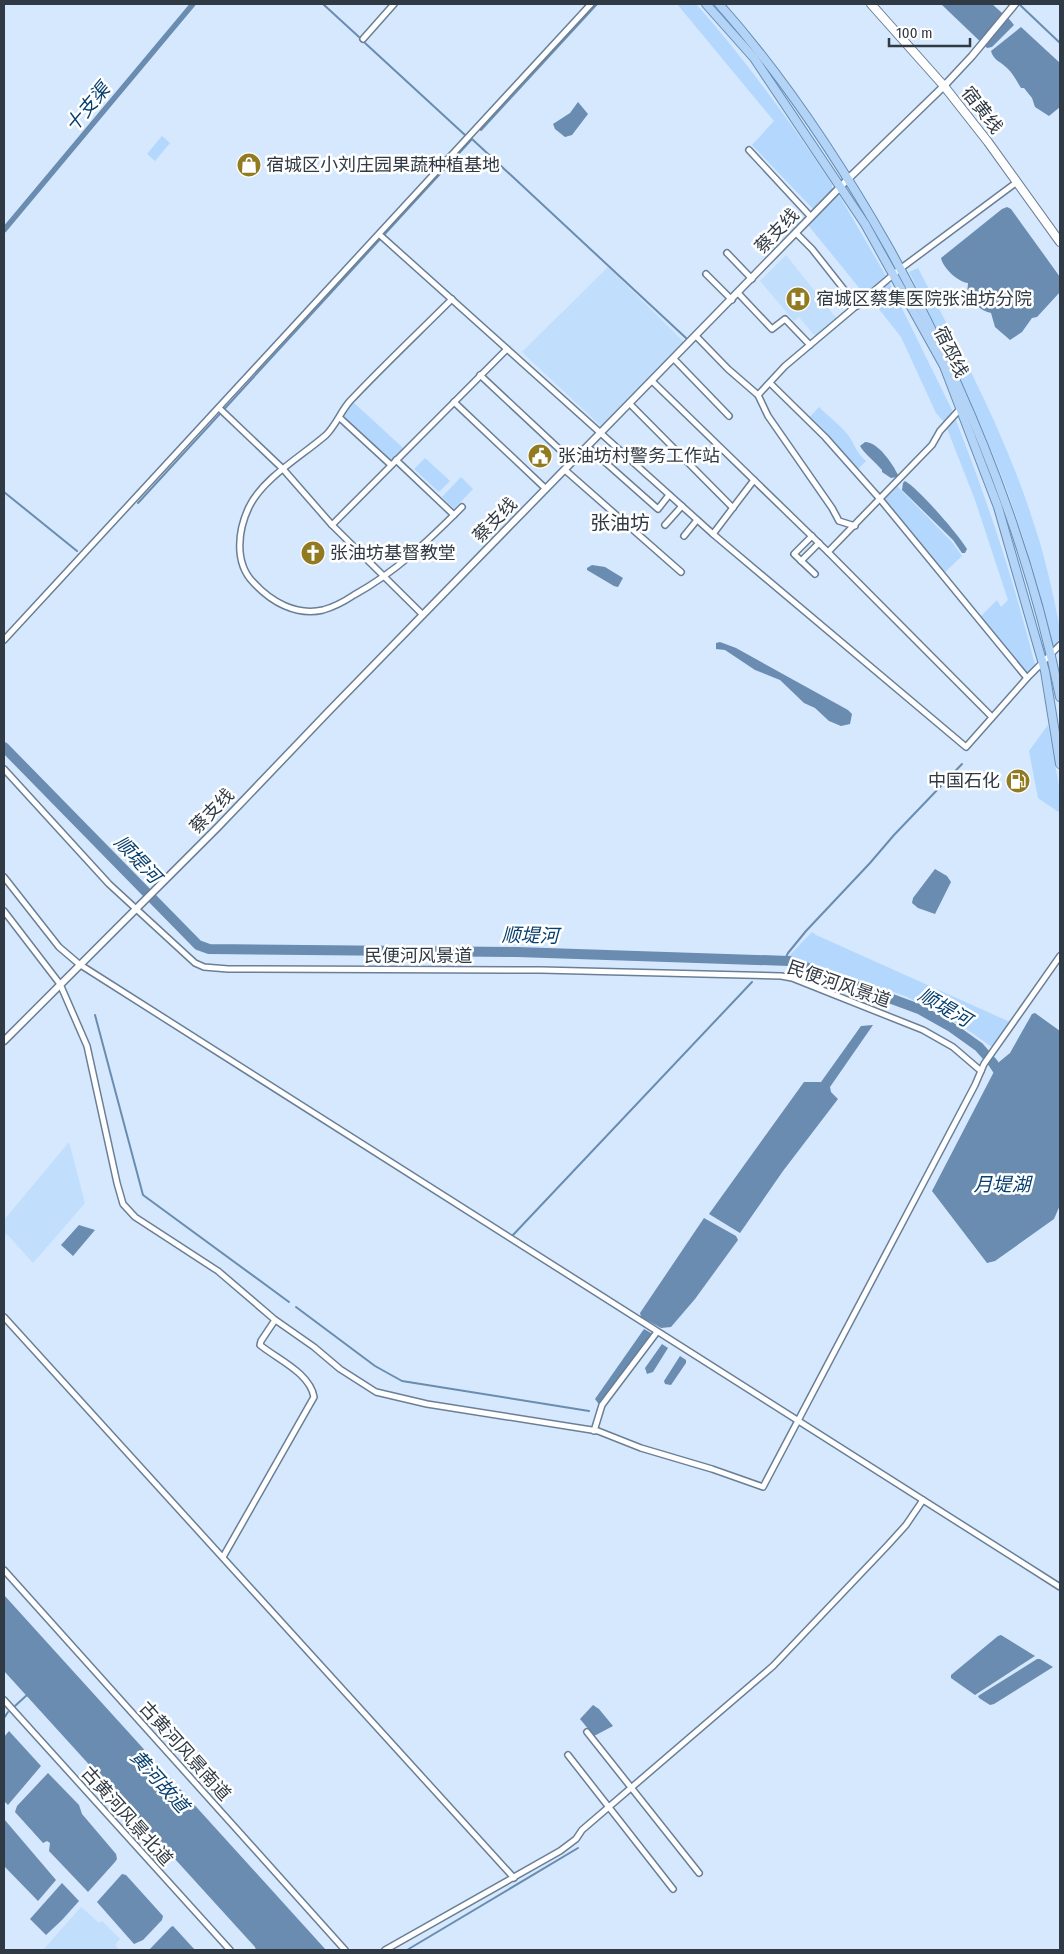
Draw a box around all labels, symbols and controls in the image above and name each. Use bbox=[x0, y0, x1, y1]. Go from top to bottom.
scale bar bbox=[889, 15, 970, 47]
text: 100 m bbox=[896, 24, 933, 42]
water label: 十支渠 bbox=[60, 76, 116, 137]
street label: 宿黄线 bbox=[957, 82, 1007, 138]
shop icon: 宿城区小刘庄园果蔬种植基地 bbox=[236, 152, 262, 178]
place label: 宿城区小刘庄园果蔬种植基地 bbox=[266, 154, 500, 176]
street label: 蔡支线 bbox=[750, 204, 804, 258]
hospital icon: 宿城区蔡集医院张油坊分院 bbox=[785, 286, 811, 312]
place label: 宿城区蔡集医院张油坊分院 bbox=[816, 288, 1032, 310]
street label: 宿邳线 bbox=[929, 323, 973, 381]
public building icon: 张油坊村警务工作站 bbox=[527, 443, 553, 469]
place label: 张油坊村警务工作站 bbox=[558, 445, 720, 467]
street label: 蔡支线 bbox=[468, 493, 522, 547]
district label: 张油坊 bbox=[590, 511, 650, 535]
church icon: 张油坊基督教堂 bbox=[300, 540, 326, 566]
place label: 张油坊基督教堂 bbox=[330, 542, 456, 564]
fuel station icon: 中国石化 bbox=[1005, 768, 1031, 794]
place label: 中国石化 bbox=[928, 770, 1000, 792]
street label: 蔡支线 bbox=[185, 784, 239, 838]
water label: 顺堤河 bbox=[110, 831, 168, 891]
water label: 顺堤河 bbox=[501, 924, 563, 948]
street label: 民便河风景道 bbox=[364, 945, 472, 967]
street label: 民便河风景道 bbox=[784, 956, 894, 1012]
water label: 顺堤河 bbox=[914, 983, 979, 1034]
water label: 月堤湖 bbox=[973, 1173, 1033, 1196]
street label: 古黄河风景南道 bbox=[135, 1697, 235, 1805]
water label: 黄河故道 bbox=[126, 1745, 196, 1819]
street label: 古黄河风景北道 bbox=[77, 1762, 177, 1870]

